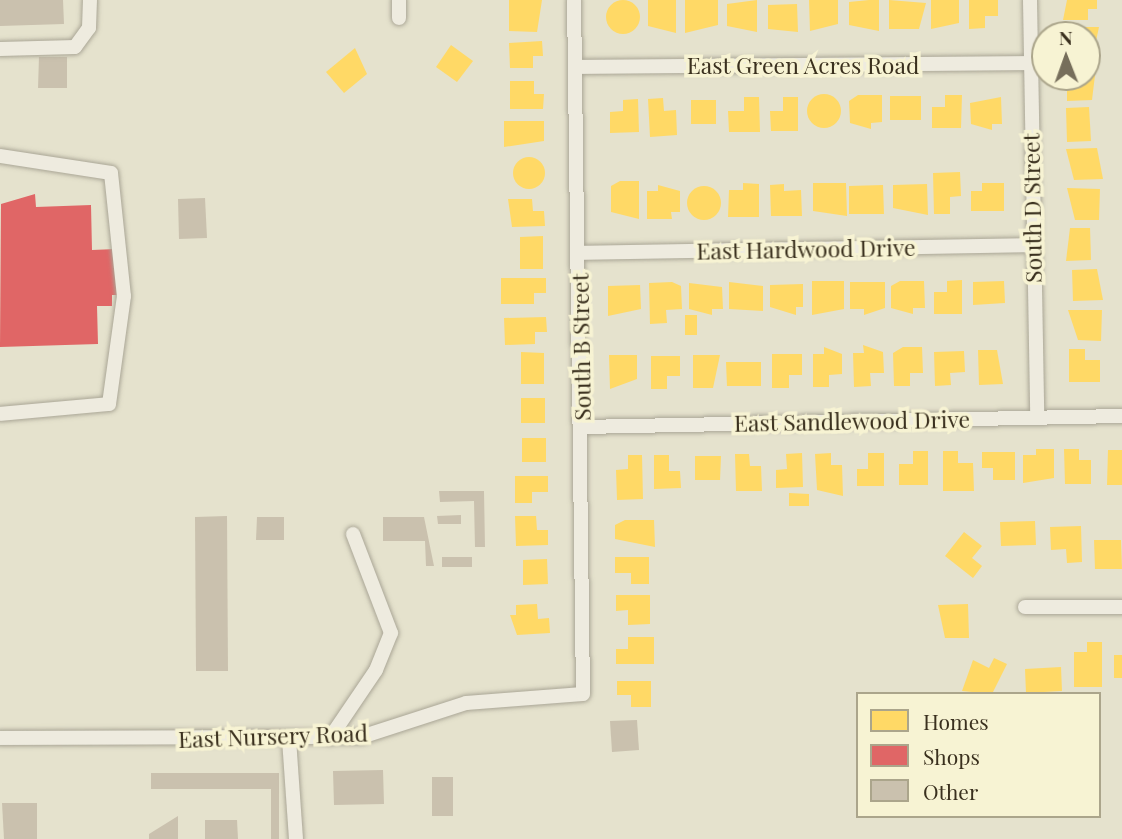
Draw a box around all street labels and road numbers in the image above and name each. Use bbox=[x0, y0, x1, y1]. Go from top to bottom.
street label: East Green Acres Road bbox=[686, 51, 920, 79]
street label: South D Street bbox=[1017, 133, 1047, 283]
street label: East Hardwood Drive bbox=[696, 233, 916, 265]
street label: South B Street bbox=[566, 273, 596, 421]
street label: East Sandlewood Drive bbox=[733, 405, 971, 437]
street label: East Nursery Road bbox=[177, 719, 369, 753]

